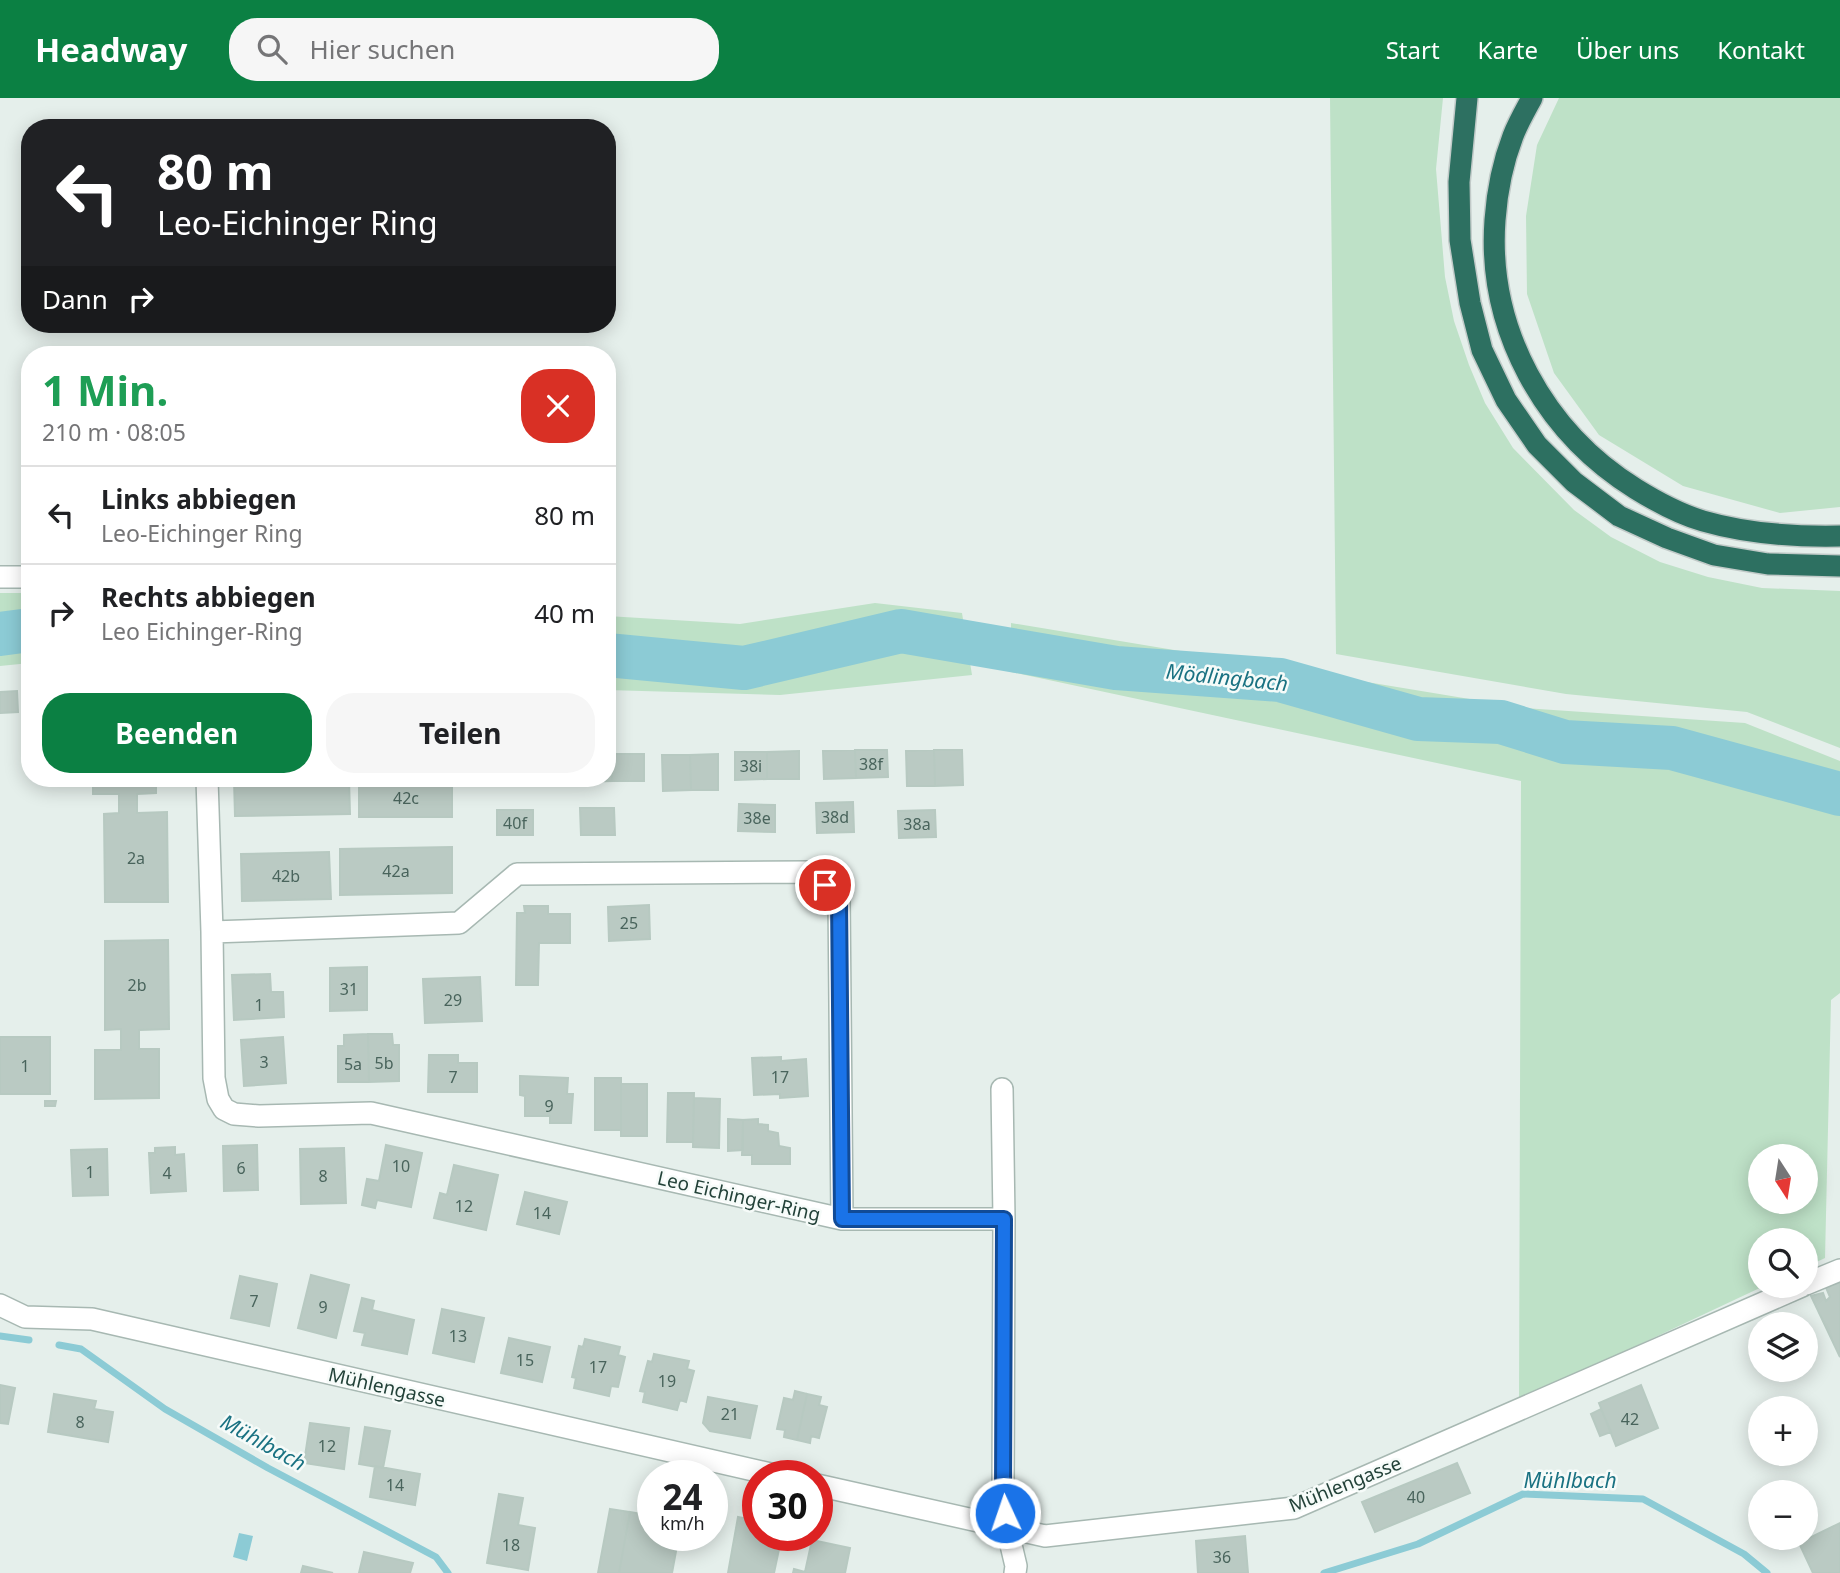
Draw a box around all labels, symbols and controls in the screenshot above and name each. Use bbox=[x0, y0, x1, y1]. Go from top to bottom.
search box bbox=[229, 18, 719, 81]
text: Headway bbox=[35, 27, 187, 72]
icon: search bbox=[253, 30, 291, 68]
text: Hier suchen bbox=[309, 31, 455, 67]
text: Start bbox=[1386, 33, 1440, 66]
text: Karte bbox=[1478, 33, 1538, 66]
text: Über uns bbox=[1576, 33, 1679, 66]
text: Kontakt bbox=[1717, 33, 1805, 66]
text: 80 m bbox=[157, 138, 274, 204]
icon: left bbox=[42, 147, 133, 238]
text: Leo-Eichinger Ring bbox=[157, 201, 438, 244]
icon: right bbox=[122, 280, 160, 318]
text: Dann bbox=[42, 281, 108, 317]
text: 1 Min. bbox=[42, 361, 168, 418]
button: close bbox=[521, 369, 595, 443]
text: 210 m · 08:05 bbox=[42, 416, 186, 448]
text: Links abbiegen bbox=[101, 481, 297, 517]
icon: left bbox=[42, 496, 80, 534]
text: 80 m bbox=[534, 497, 595, 533]
text: Leo-Eichinger Ring bbox=[101, 517, 303, 549]
text: Rechts abbiegen bbox=[101, 579, 316, 615]
icon: right bbox=[42, 594, 80, 632]
text: 40 m bbox=[534, 595, 595, 631]
text: Leo Eichinger-Ring bbox=[101, 615, 303, 647]
water label: Mödlingbach bbox=[1165, 657, 1290, 697]
button: Beenden bbox=[42, 693, 312, 773]
button: Teilen bbox=[326, 693, 595, 773]
house number: 38f bbox=[859, 753, 884, 775]
house number: 38i bbox=[740, 755, 762, 777]
house number: 42c bbox=[393, 787, 419, 809]
house number: 38d bbox=[821, 806, 849, 828]
house number: 38e bbox=[743, 807, 771, 829]
house number: 40f bbox=[503, 812, 528, 834]
house number: 38a bbox=[903, 813, 931, 835]
house number: 2a bbox=[127, 847, 145, 869]
pin bbox=[795, 855, 855, 915]
house number: 42a bbox=[382, 860, 410, 882]
house number: 42b bbox=[272, 865, 300, 887]
icon: arrive bbox=[806, 866, 844, 904]
house number: 25 bbox=[620, 912, 638, 934]
house number: 2b bbox=[128, 974, 147, 996]
house number: 31 bbox=[340, 978, 358, 1000]
house number: 29 bbox=[444, 989, 462, 1011]
house number: 1 bbox=[254, 994, 264, 1016]
house number: 3 bbox=[259, 1051, 269, 1073]
house number: 5b bbox=[375, 1052, 394, 1074]
house number: 5a bbox=[344, 1053, 362, 1075]
house number: 1 bbox=[20, 1055, 30, 1077]
house number: 7 bbox=[448, 1066, 458, 1088]
house number: 17 bbox=[771, 1066, 789, 1088]
house number: 9 bbox=[544, 1095, 554, 1117]
north arrow bbox=[1748, 1144, 1818, 1214]
map controls bbox=[1748, 1144, 1818, 1550]
house number: 10 bbox=[392, 1155, 410, 1177]
house number: 6 bbox=[236, 1157, 246, 1179]
house number: 1 bbox=[85, 1161, 95, 1183]
house number: 4 bbox=[162, 1162, 172, 1184]
house number: 8 bbox=[318, 1165, 328, 1187]
street label: Leo Eichinger-Ring bbox=[655, 1165, 823, 1227]
house number: 12 bbox=[455, 1195, 473, 1217]
house number: 14 bbox=[533, 1202, 551, 1224]
button: search bbox=[1748, 1228, 1818, 1298]
house number: 7 bbox=[249, 1290, 259, 1312]
house number: 9 bbox=[318, 1296, 328, 1318]
button: layers bbox=[1748, 1312, 1818, 1382]
house number: 13 bbox=[449, 1325, 467, 1347]
house number: 15 bbox=[516, 1349, 534, 1371]
house number: 17 bbox=[589, 1356, 607, 1378]
street label: Mühlengasse bbox=[326, 1361, 448, 1413]
house number: 19 bbox=[658, 1370, 676, 1392]
button: + bbox=[1748, 1396, 1818, 1466]
house number: 21 bbox=[721, 1403, 739, 1425]
water label: Mühlbach bbox=[216, 1407, 311, 1477]
house number: 42 bbox=[1621, 1408, 1639, 1430]
house number: 8 bbox=[75, 1411, 85, 1433]
house number: 12 bbox=[318, 1435, 336, 1457]
street label: Mühlengasse bbox=[1285, 1450, 1405, 1518]
speed limit sign: 30 bbox=[742, 1460, 833, 1551]
water label: Mühlbach bbox=[1523, 1466, 1617, 1494]
text: 24 bbox=[662, 1473, 703, 1520]
house number: 14 bbox=[386, 1474, 404, 1496]
position arrow bbox=[968, 1476, 1042, 1550]
button: − bbox=[1748, 1480, 1818, 1550]
house number: 40 bbox=[1407, 1486, 1425, 1508]
text: km/h bbox=[660, 1511, 705, 1535]
house number: 18 bbox=[502, 1534, 520, 1556]
house number: 36 bbox=[1213, 1546, 1231, 1568]

